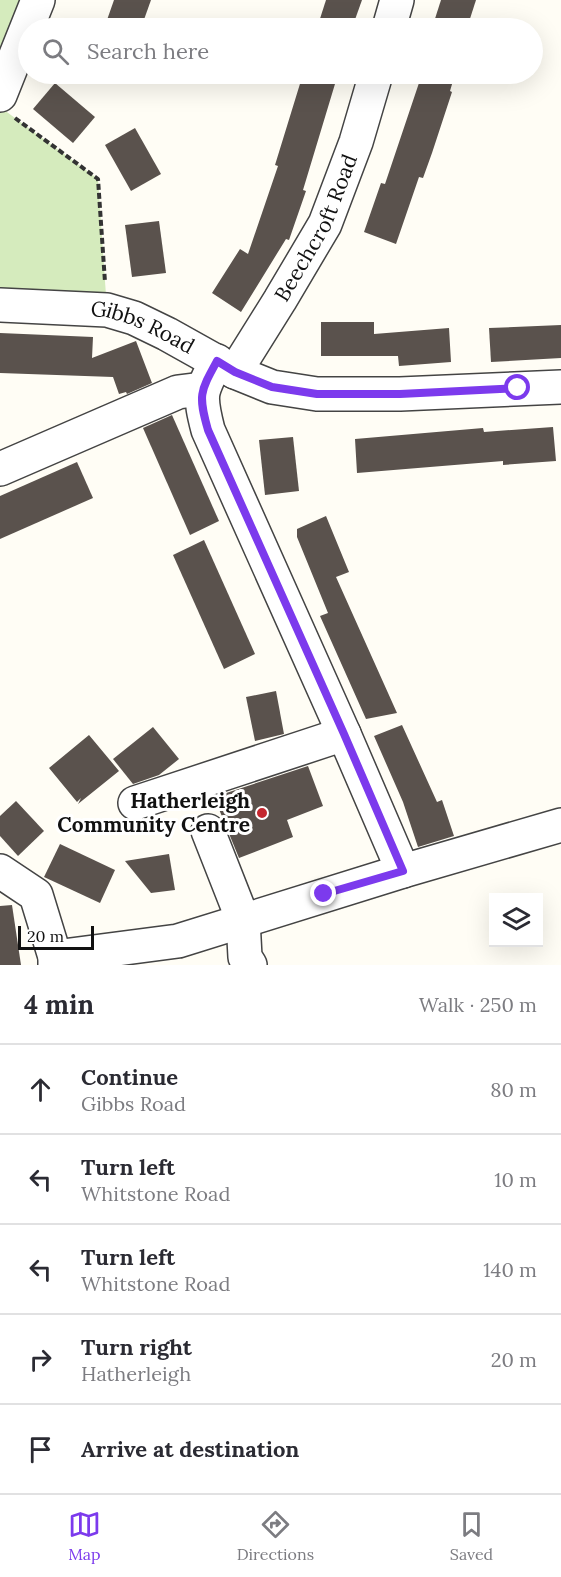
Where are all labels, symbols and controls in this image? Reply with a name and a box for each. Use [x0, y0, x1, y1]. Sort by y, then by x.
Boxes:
search box [18, 18, 543, 84]
icon: search [39, 35, 72, 68]
text: Search here [87, 37, 209, 65]
street label: Beechcroft Road [268, 150, 363, 306]
street label: Gibbs Road [90, 295, 199, 360]
route start [504, 374, 530, 400]
place label: Hatherleigh Community Centre [57, 787, 250, 838]
marker: Hatherleigh Community Centre [255, 806, 269, 820]
route end [310, 880, 336, 906]
map controls [489, 893, 543, 947]
button: layers [489, 893, 543, 947]
scale bar [18, 923, 94, 950]
text: 20 m [27, 926, 64, 946]
text: 4 min [24, 988, 94, 1021]
text: Walk · 250 m [419, 992, 537, 1017]
text: Continue [81, 1063, 178, 1091]
icon: ahead [24, 1073, 57, 1106]
text: 80 m [490, 1077, 537, 1102]
text: Gibbs Road [81, 1091, 186, 1116]
text: Turn left [81, 1153, 175, 1181]
icon: left [24, 1163, 57, 1196]
text: 10 m [494, 1167, 537, 1192]
text: Whitstone Road [81, 1181, 230, 1206]
text: Turn left [81, 1243, 175, 1271]
icon: left [24, 1253, 57, 1286]
text: 140 m [483, 1257, 537, 1282]
text: Whitstone Road [81, 1271, 230, 1296]
text: Turn right [81, 1333, 192, 1361]
icon: right [24, 1343, 57, 1376]
text: 20 m [491, 1347, 537, 1372]
text: Hatherleigh [81, 1361, 191, 1386]
icon: arrive [24, 1433, 57, 1466]
text: Arrive at destination [81, 1435, 299, 1463]
tab: Map [68, 1508, 101, 1564]
tab: Directions [237, 1508, 314, 1564]
tab: Saved [450, 1508, 493, 1564]

